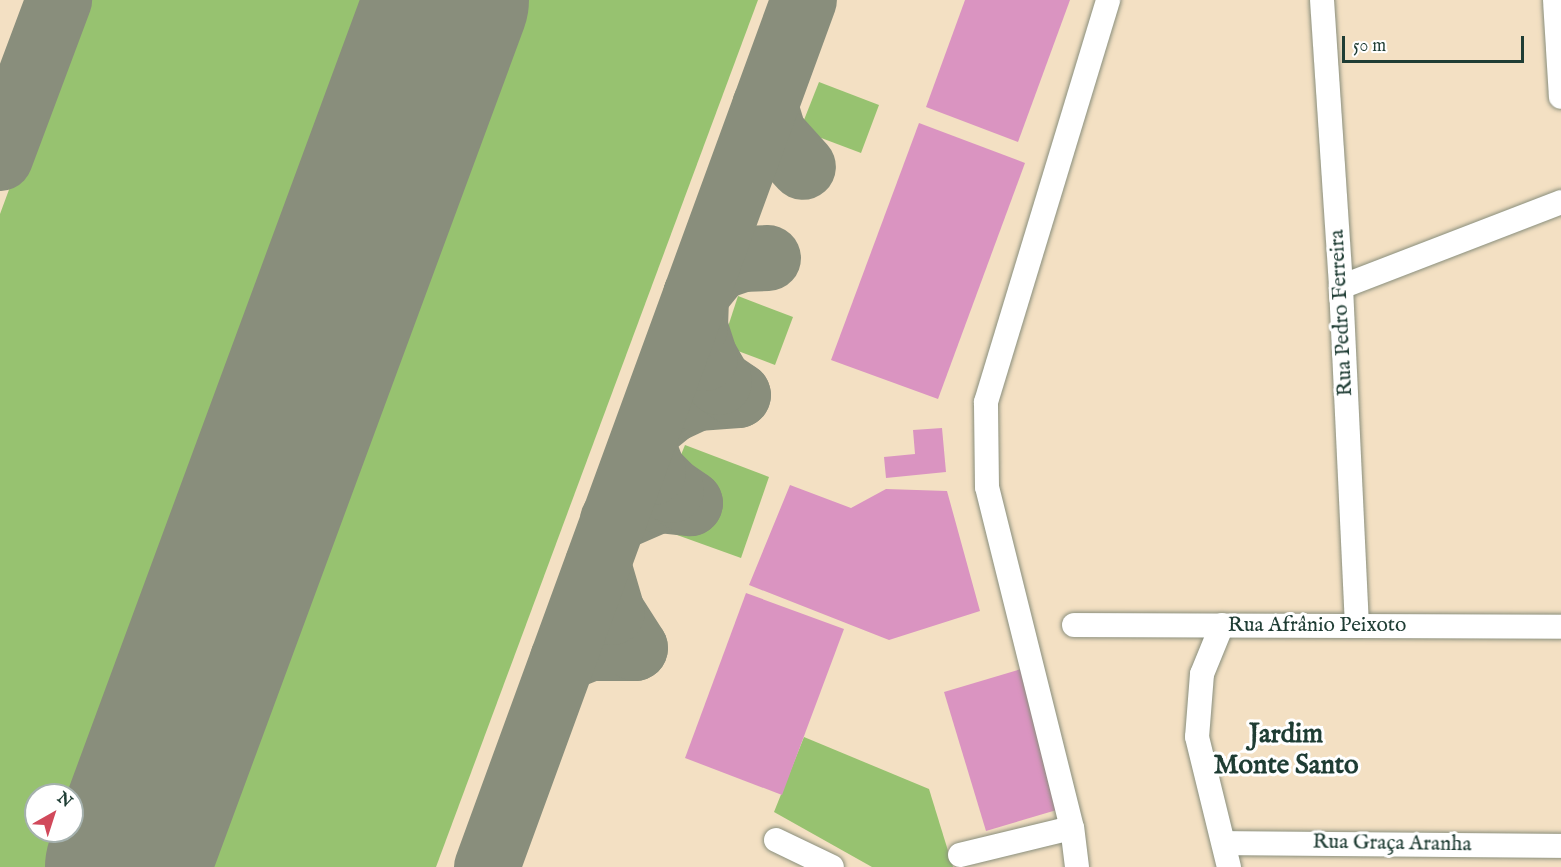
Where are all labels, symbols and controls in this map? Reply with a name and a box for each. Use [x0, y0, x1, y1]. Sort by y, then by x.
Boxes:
scale bar [1345, 24, 1526, 62]
text: 50 m [1353, 35, 1386, 58]
street label: Rua Pedro Ferreira [1325, 229, 1359, 397]
street label: Rua Afrânio Peixoto [1228, 613, 1406, 639]
district label: Jardim Monte Santo [1214, 719, 1358, 782]
north arrow [24, 783, 84, 843]
text: N [52, 788, 76, 813]
street label: Rua Graça Aranha [1312, 830, 1472, 858]

